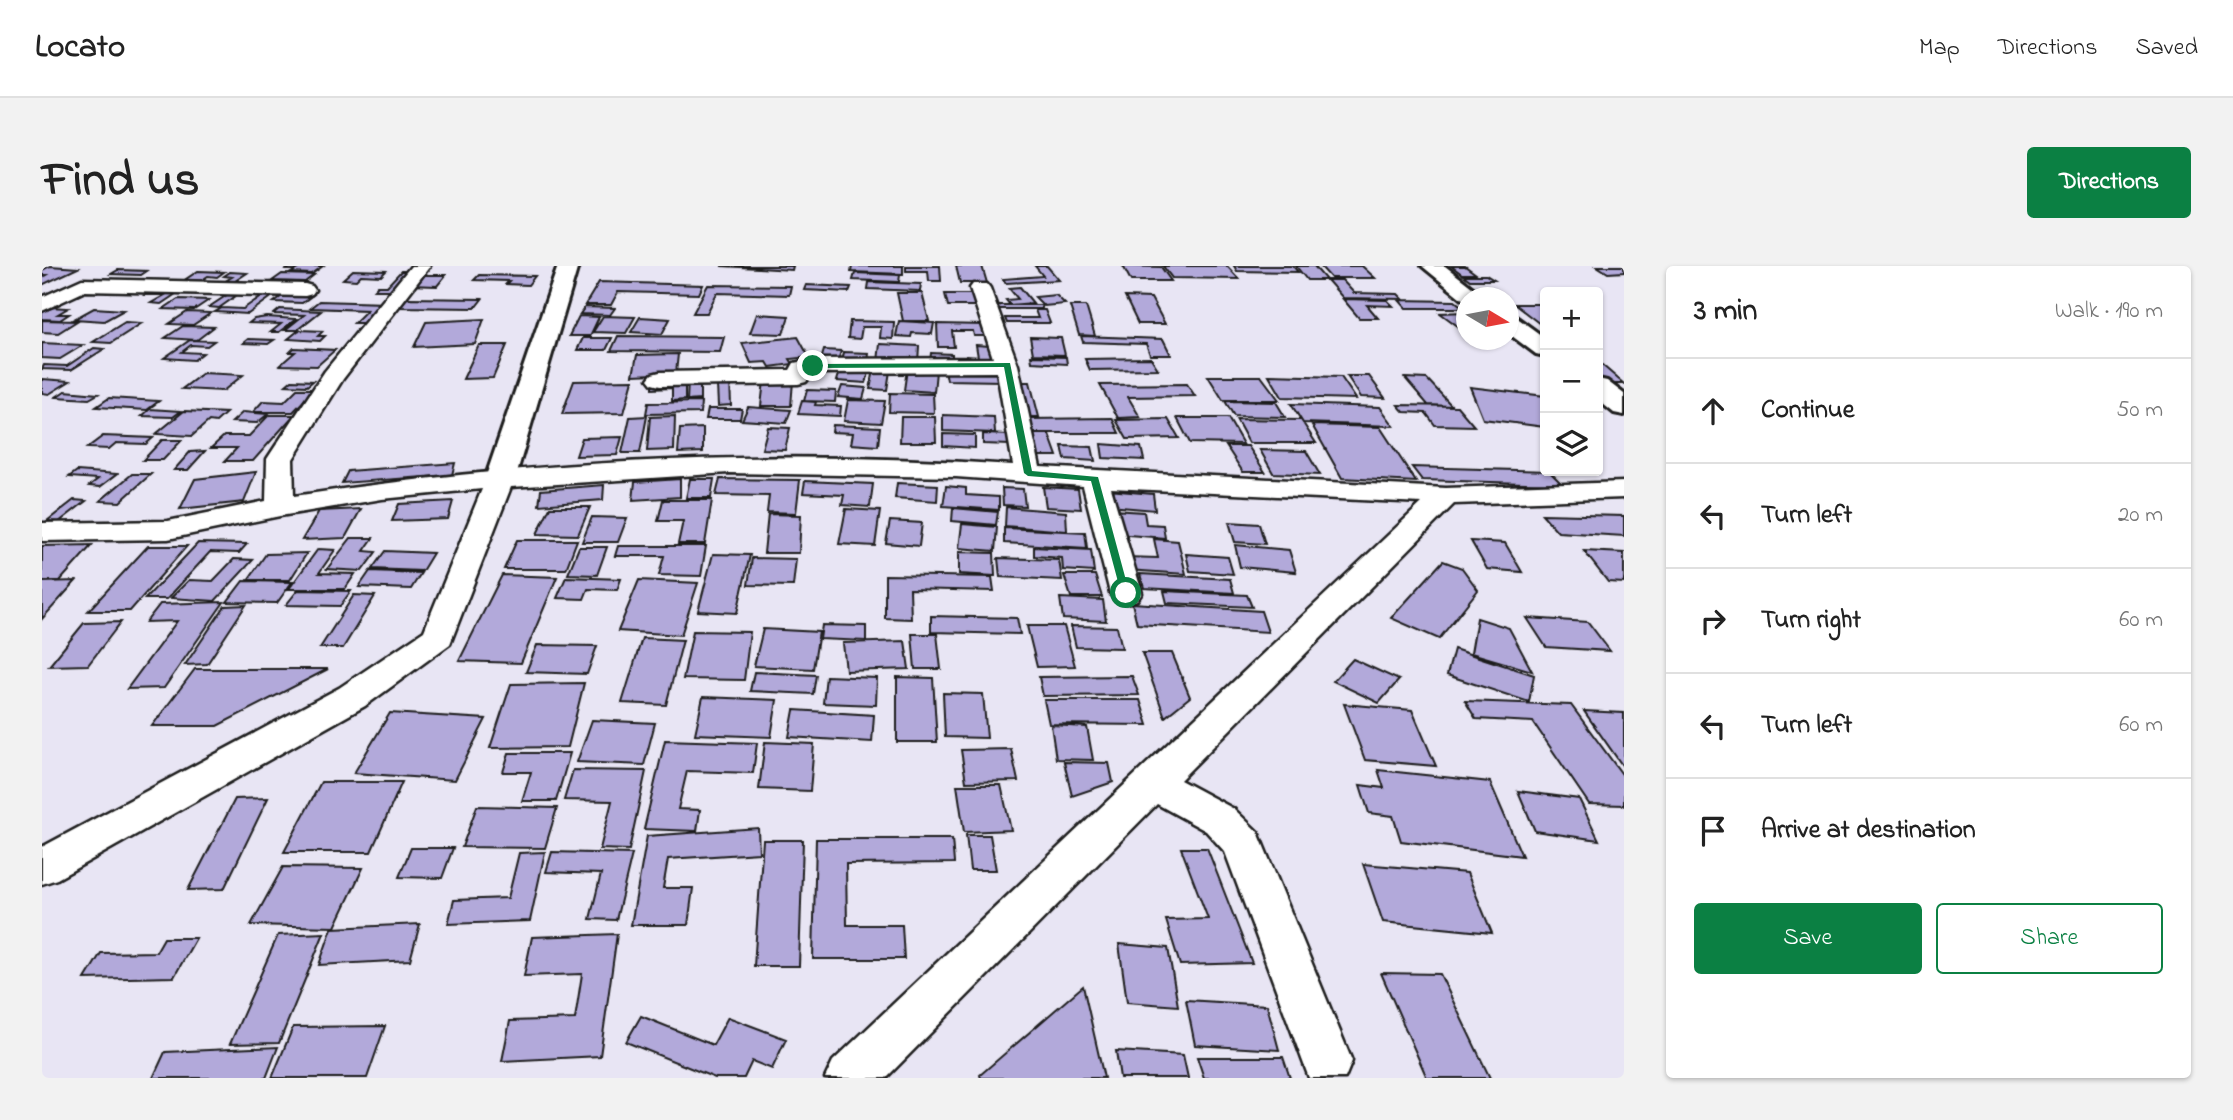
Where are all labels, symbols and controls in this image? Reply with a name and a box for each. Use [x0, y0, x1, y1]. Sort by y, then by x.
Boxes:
text: Locato [35, 24, 125, 72]
text: Map [1919, 31, 1960, 66]
text: Directions [1998, 31, 2097, 66]
text: Saved [2135, 31, 2198, 66]
text: Find us [42, 146, 199, 218]
button: Directions [2027, 147, 2191, 218]
north arrow [1456, 287, 1519, 350]
map controls [1540, 287, 1603, 476]
button: + [1540, 287, 1603, 350]
text: 3 min [1694, 290, 1757, 334]
text: Walk · 190 m [2055, 295, 2163, 328]
route end [797, 350, 828, 381]
button: − [1540, 350, 1603, 413]
icon: ahead [1694, 392, 1732, 430]
text: Continue [1761, 392, 1854, 430]
text: 50 m [2116, 394, 2163, 427]
button: layers [1540, 413, 1603, 476]
icon: left [1694, 497, 1732, 535]
text: Turn left [1761, 497, 1852, 535]
text: 20 m [2118, 499, 2163, 532]
route start [1110, 577, 1141, 608]
icon: right [1694, 602, 1732, 640]
text: Turn right [1761, 602, 1861, 640]
text: 60 m [2119, 604, 2163, 637]
icon: left [1694, 707, 1732, 745]
text: Turn left [1761, 707, 1852, 745]
text: 60 m [2119, 709, 2163, 742]
icon: arrive [1694, 812, 1732, 850]
text: Arrive at destination [1761, 812, 1976, 850]
button: Save [1694, 903, 1922, 974]
button: Share [1936, 903, 2163, 974]

